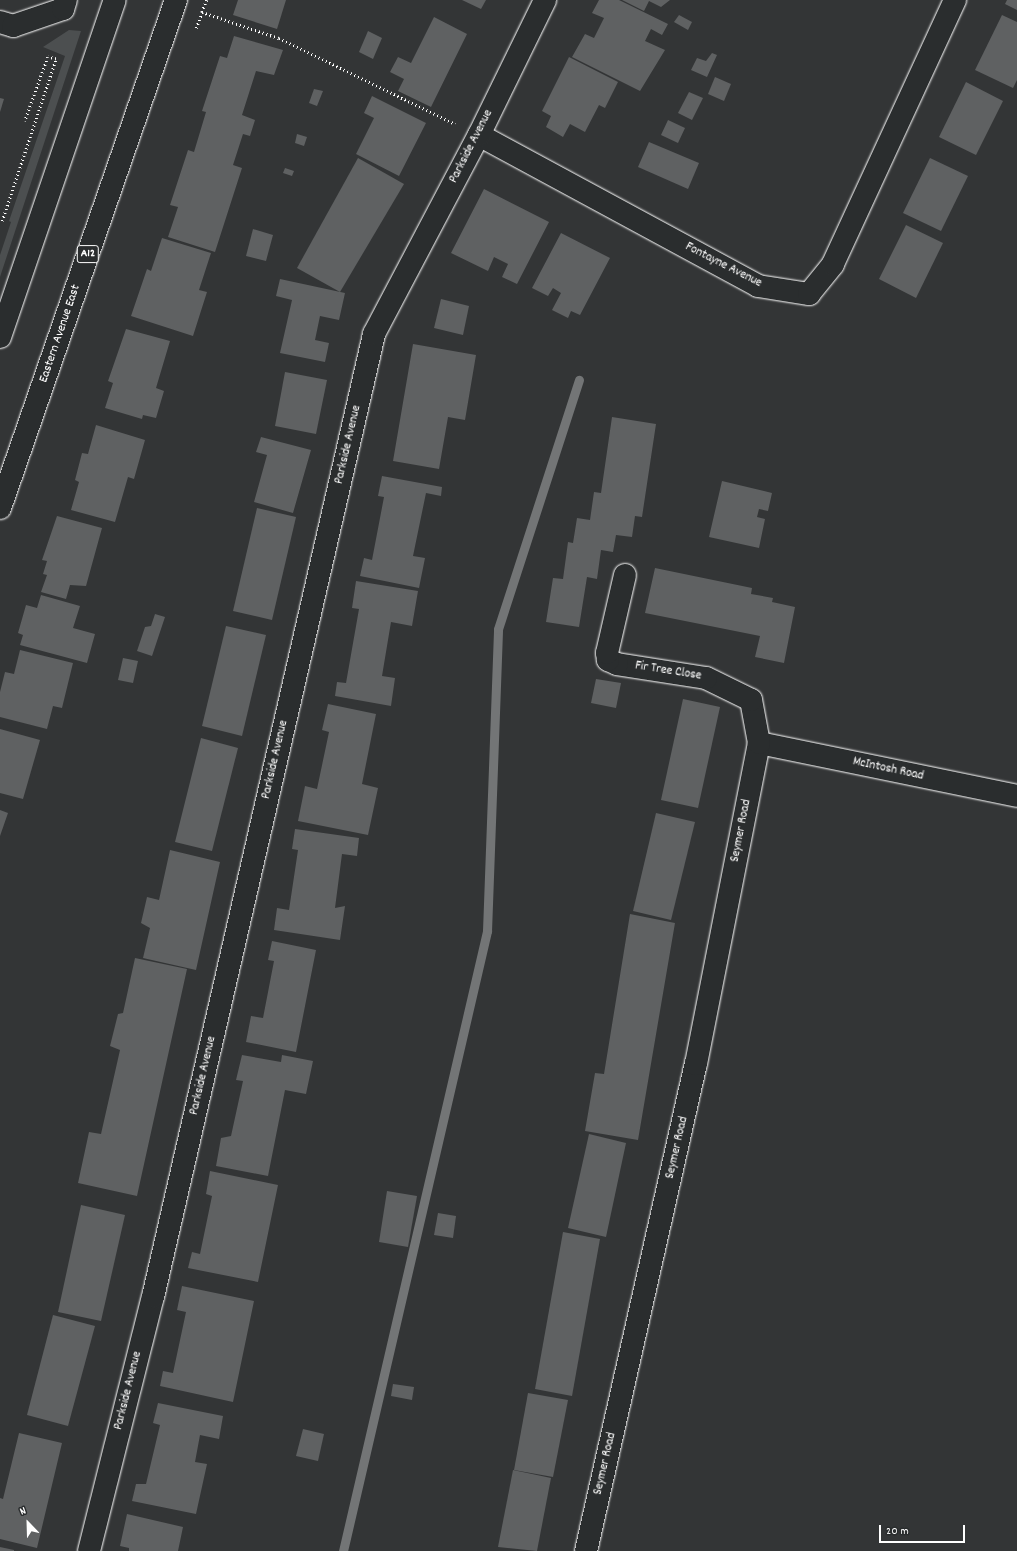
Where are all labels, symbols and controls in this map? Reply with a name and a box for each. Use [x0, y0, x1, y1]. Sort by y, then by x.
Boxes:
street label: Parkside Avenue [447, 108, 497, 186]
street label: Fontayne Avenue [682, 240, 764, 292]
road number: A12 [76, 244, 100, 264]
street label: Eastern Avenue East [37, 283, 85, 385]
street label: Parkside Avenue [332, 404, 366, 486]
street label: Fir Tree Close [634, 659, 702, 685]
street label: Parkside Avenue [259, 719, 293, 801]
street label: McIntosh Road [851, 755, 925, 785]
street label: Seymer Road [728, 798, 756, 864]
street label: Parkside Avenue [187, 1035, 221, 1117]
street label: Seymer Road [663, 1115, 693, 1181]
street label: Parkside Avenue [112, 1350, 146, 1432]
street label: Seymer Road [591, 1431, 621, 1497]
north arrow [8, 1503, 48, 1543]
text: N [18, 1504, 29, 1520]
scale bar [881, 1517, 967, 1543]
text: 20 m [886, 1523, 909, 1540]

